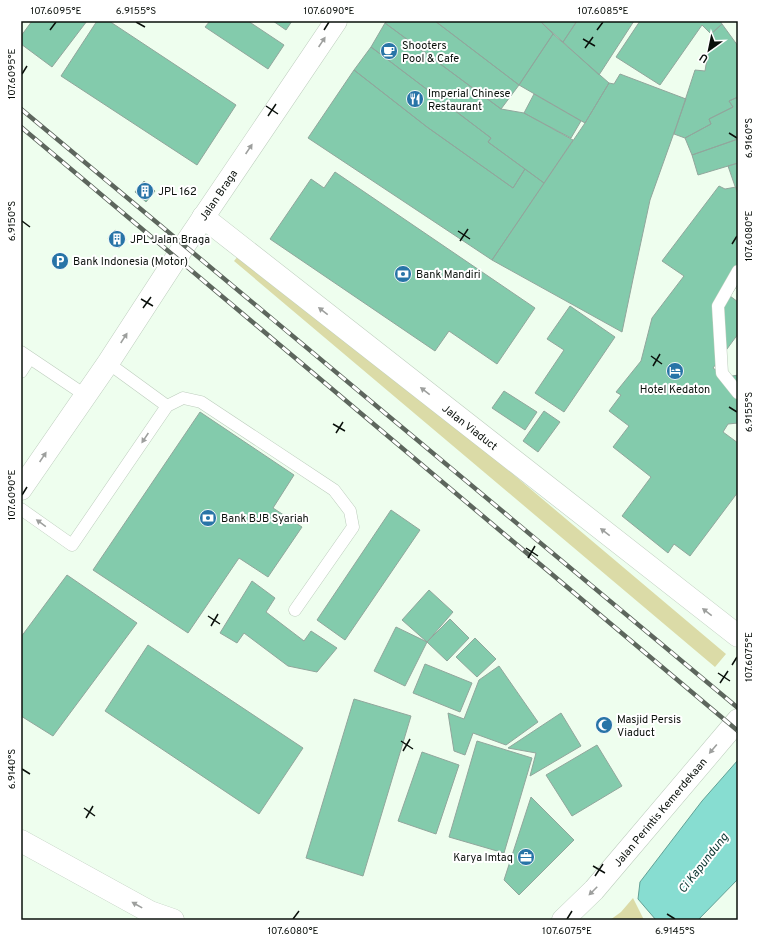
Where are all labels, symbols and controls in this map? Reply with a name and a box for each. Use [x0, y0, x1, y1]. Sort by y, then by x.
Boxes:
text: 107.6095°E [31, 5, 81, 18]
text: 6.9155°S [116, 5, 156, 18]
text: 107.6090°E [303, 5, 355, 18]
text: 107.6085°E [577, 5, 629, 18]
north arrow [689, 30, 729, 70]
one-way arrow [318, 36, 325, 48]
place label: Shooters Pool & Cafe [402, 39, 459, 66]
cafe icon: Shooters Pool & Cafe [379, 41, 399, 61]
text: 107.6095°E [6, 49, 19, 99]
text: U [697, 50, 711, 66]
place label: Imperial Chinese Restaurant [428, 87, 511, 114]
restaurant icon: Imperial Chinese Restaurant [405, 89, 425, 109]
text: 6.9160°S [743, 118, 756, 158]
one-way arrow [245, 144, 253, 155]
street label: Jalan Braga [197, 167, 241, 224]
building icon: JPL 162 [135, 181, 155, 201]
place label: JPL 162 [158, 185, 197, 199]
text: 6.9150°S [6, 201, 19, 241]
text: 107.6080°E [743, 210, 756, 262]
building icon: JPL Jalan Braga [107, 229, 127, 249]
place label: JPL Jalan Braga [130, 233, 210, 247]
parking icon: Bank Indonesia (Motor) [50, 251, 70, 271]
place label: Bank Indonesia (Motor) [73, 255, 188, 269]
bank icon: Bank Mandiri [393, 264, 413, 284]
place label: Bank Mandiri [416, 268, 481, 282]
one-way arrow [317, 307, 328, 315]
one-way arrow [120, 333, 128, 343]
hotel icon: Hotel Kedaton [665, 361, 685, 381]
place label: Hotel Kedaton [640, 383, 710, 397]
one-way arrow [420, 387, 431, 396]
text: 6.9155°S [743, 392, 756, 432]
street label: Jalan Viaduct [439, 402, 500, 454]
one-way arrow [141, 433, 149, 444]
one-way arrow [39, 452, 47, 462]
text: 107.6090°E [6, 469, 19, 521]
bank icon: Bank BJB Syariah [198, 508, 218, 528]
place label: Bank BJB Syariah [221, 512, 309, 526]
one-way arrow [35, 519, 46, 527]
one-way arrow [599, 527, 610, 536]
one-way arrow [702, 607, 713, 616]
text: 107.6075°E [743, 632, 756, 682]
place label: Masjid Persis Viaduct [617, 713, 681, 740]
mosque icon: Masjid Persis Viaduct [594, 715, 614, 735]
one-way arrow [708, 744, 717, 755]
text: 6.9140°S [6, 749, 19, 789]
street label: Jalan Perintis Kemerdekaan [611, 755, 711, 870]
water label: Ci Kapundung [675, 830, 733, 897]
office icon: Karya Imtaq [516, 847, 536, 867]
place label: Karya Imtaq [453, 851, 513, 865]
one-way arrow [588, 886, 598, 896]
one-way arrow [131, 902, 143, 908]
text: 107.6080°E [267, 925, 319, 938]
text: 107.6075°E [542, 925, 592, 938]
text: 6.9145°S [655, 925, 695, 938]

